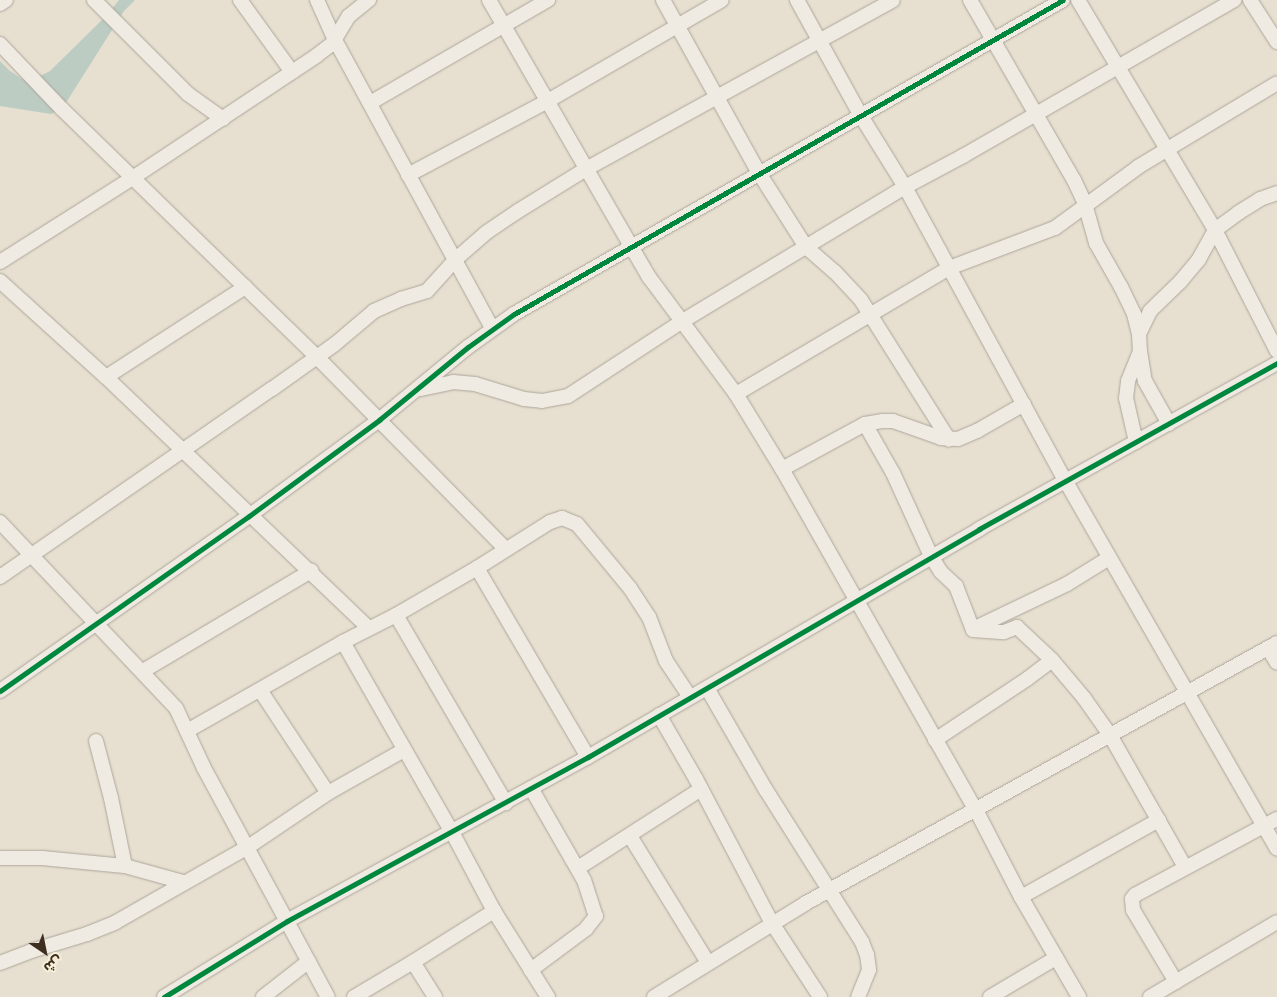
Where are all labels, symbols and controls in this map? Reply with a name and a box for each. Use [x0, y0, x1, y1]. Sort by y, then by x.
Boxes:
north arrow [20, 927, 70, 977]
text: ش [40, 952, 67, 978]

